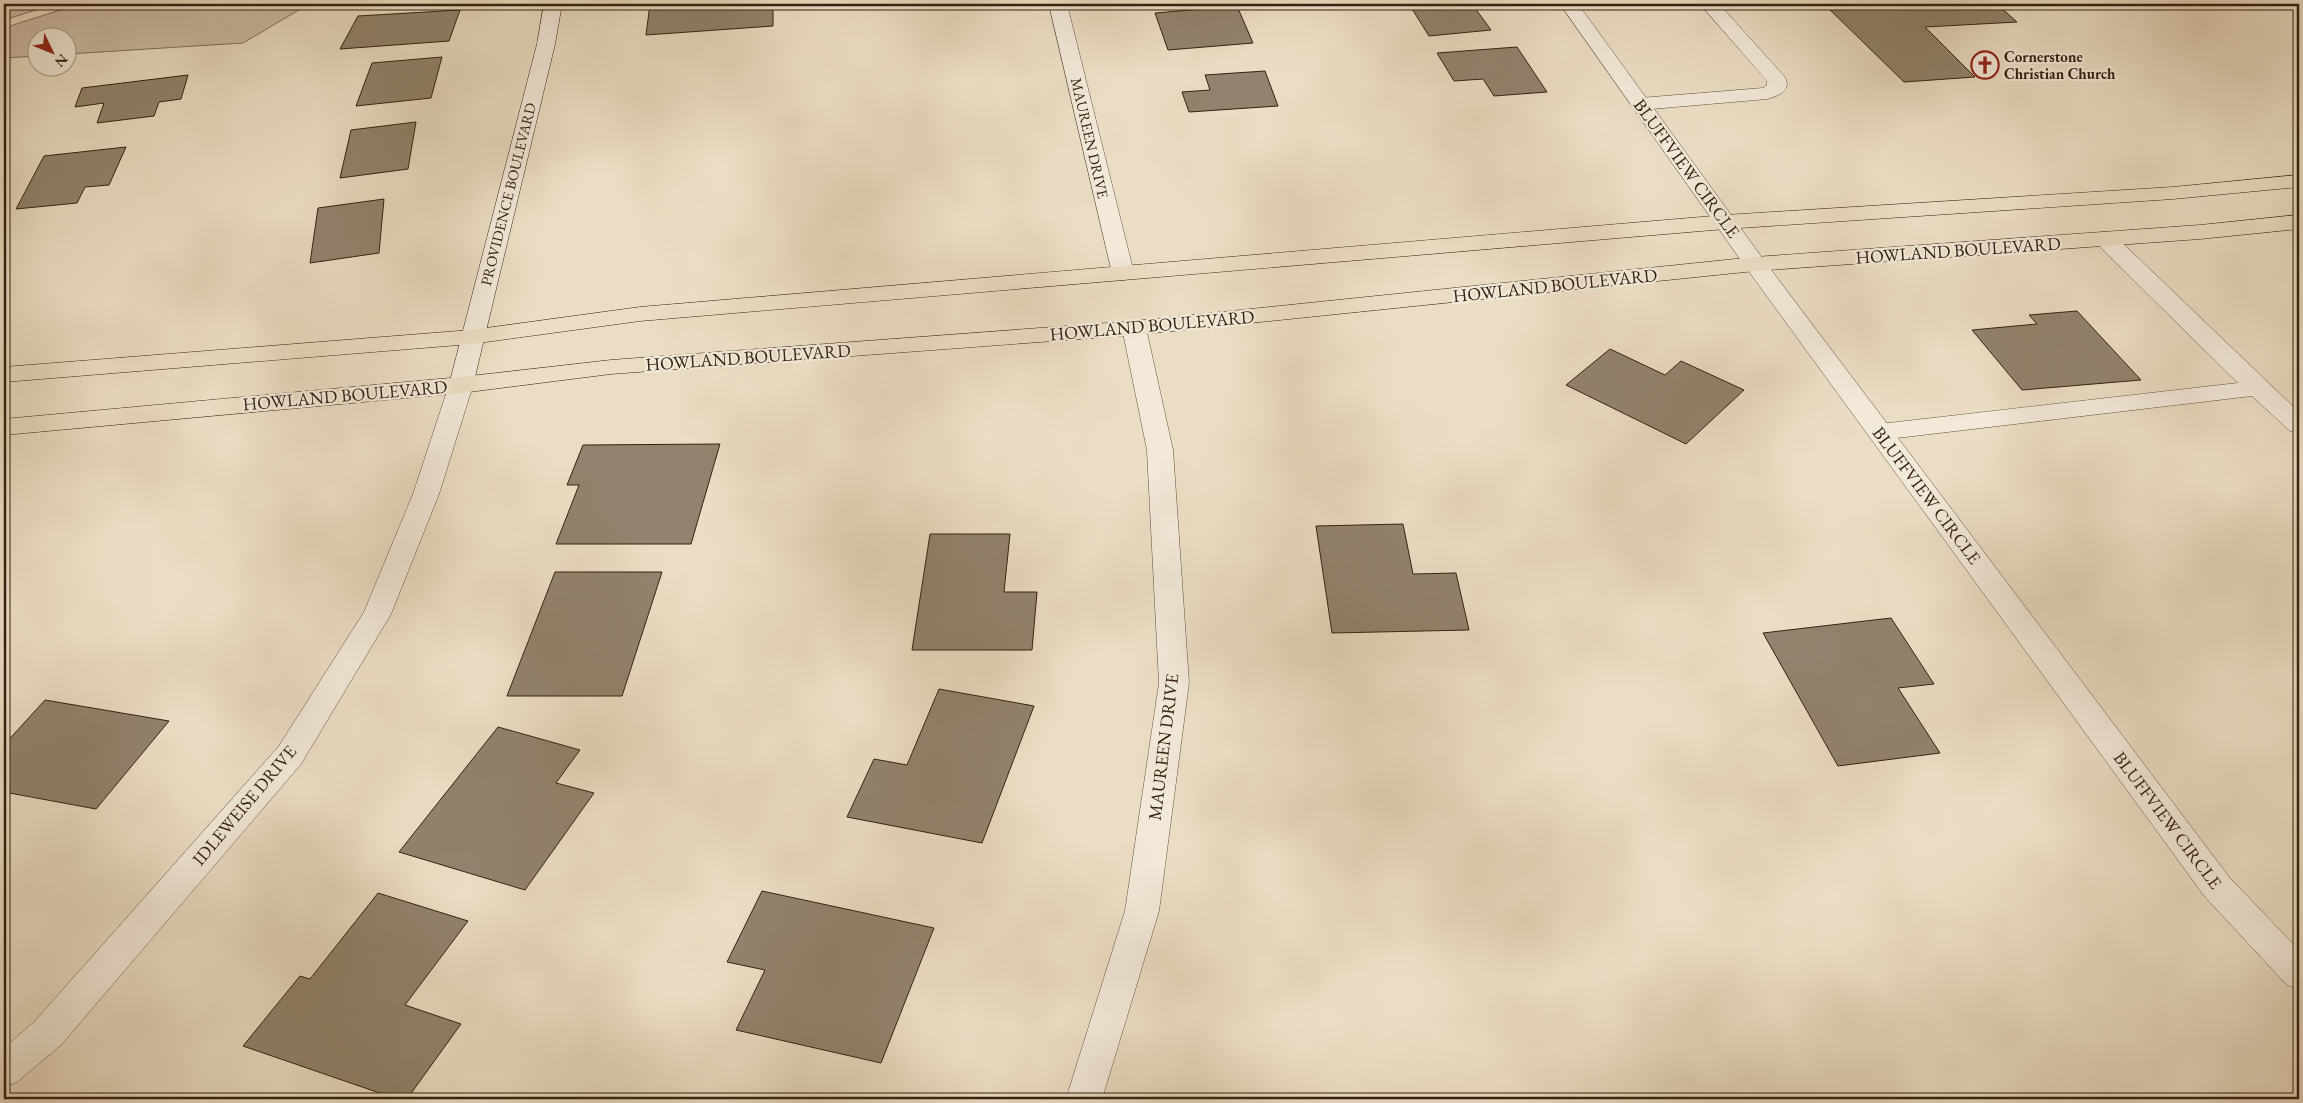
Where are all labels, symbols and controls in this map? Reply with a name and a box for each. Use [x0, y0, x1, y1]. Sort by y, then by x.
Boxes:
north arrow [28, 28, 78, 78]
place label: Cornerstone Christian Church [2004, 47, 2116, 83]
church icon: Cornerstone Christian Church [1970, 50, 2000, 80]
text: N [51, 51, 72, 72]
street label: MAUREEN DRIVE [1067, 76, 1113, 201]
street label: BLUFFVIEW CIRCLE [1629, 94, 1745, 242]
street label: PROVIDENCE BOULEVARD [476, 101, 540, 287]
street label: HOWLAND BOULEVARD [1855, 231, 2061, 269]
street label: HOWLAND BOULEVARD [1452, 263, 1658, 307]
street label: HOWLAND BOULEVARD [1049, 305, 1255, 345]
street label: HOWLAND BOULEVARD [645, 338, 851, 376]
street label: HOWLAND BOULEVARD [242, 375, 448, 415]
street label: BLUFFVIEW CIRCLE [1868, 422, 1986, 568]
street label: MAUREEN DRIVE [1143, 672, 1183, 822]
street label: IDLEWEISE DRIVE [187, 740, 301, 870]
street label: BLUFFVIEW CIRCLE [2109, 747, 2227, 893]

